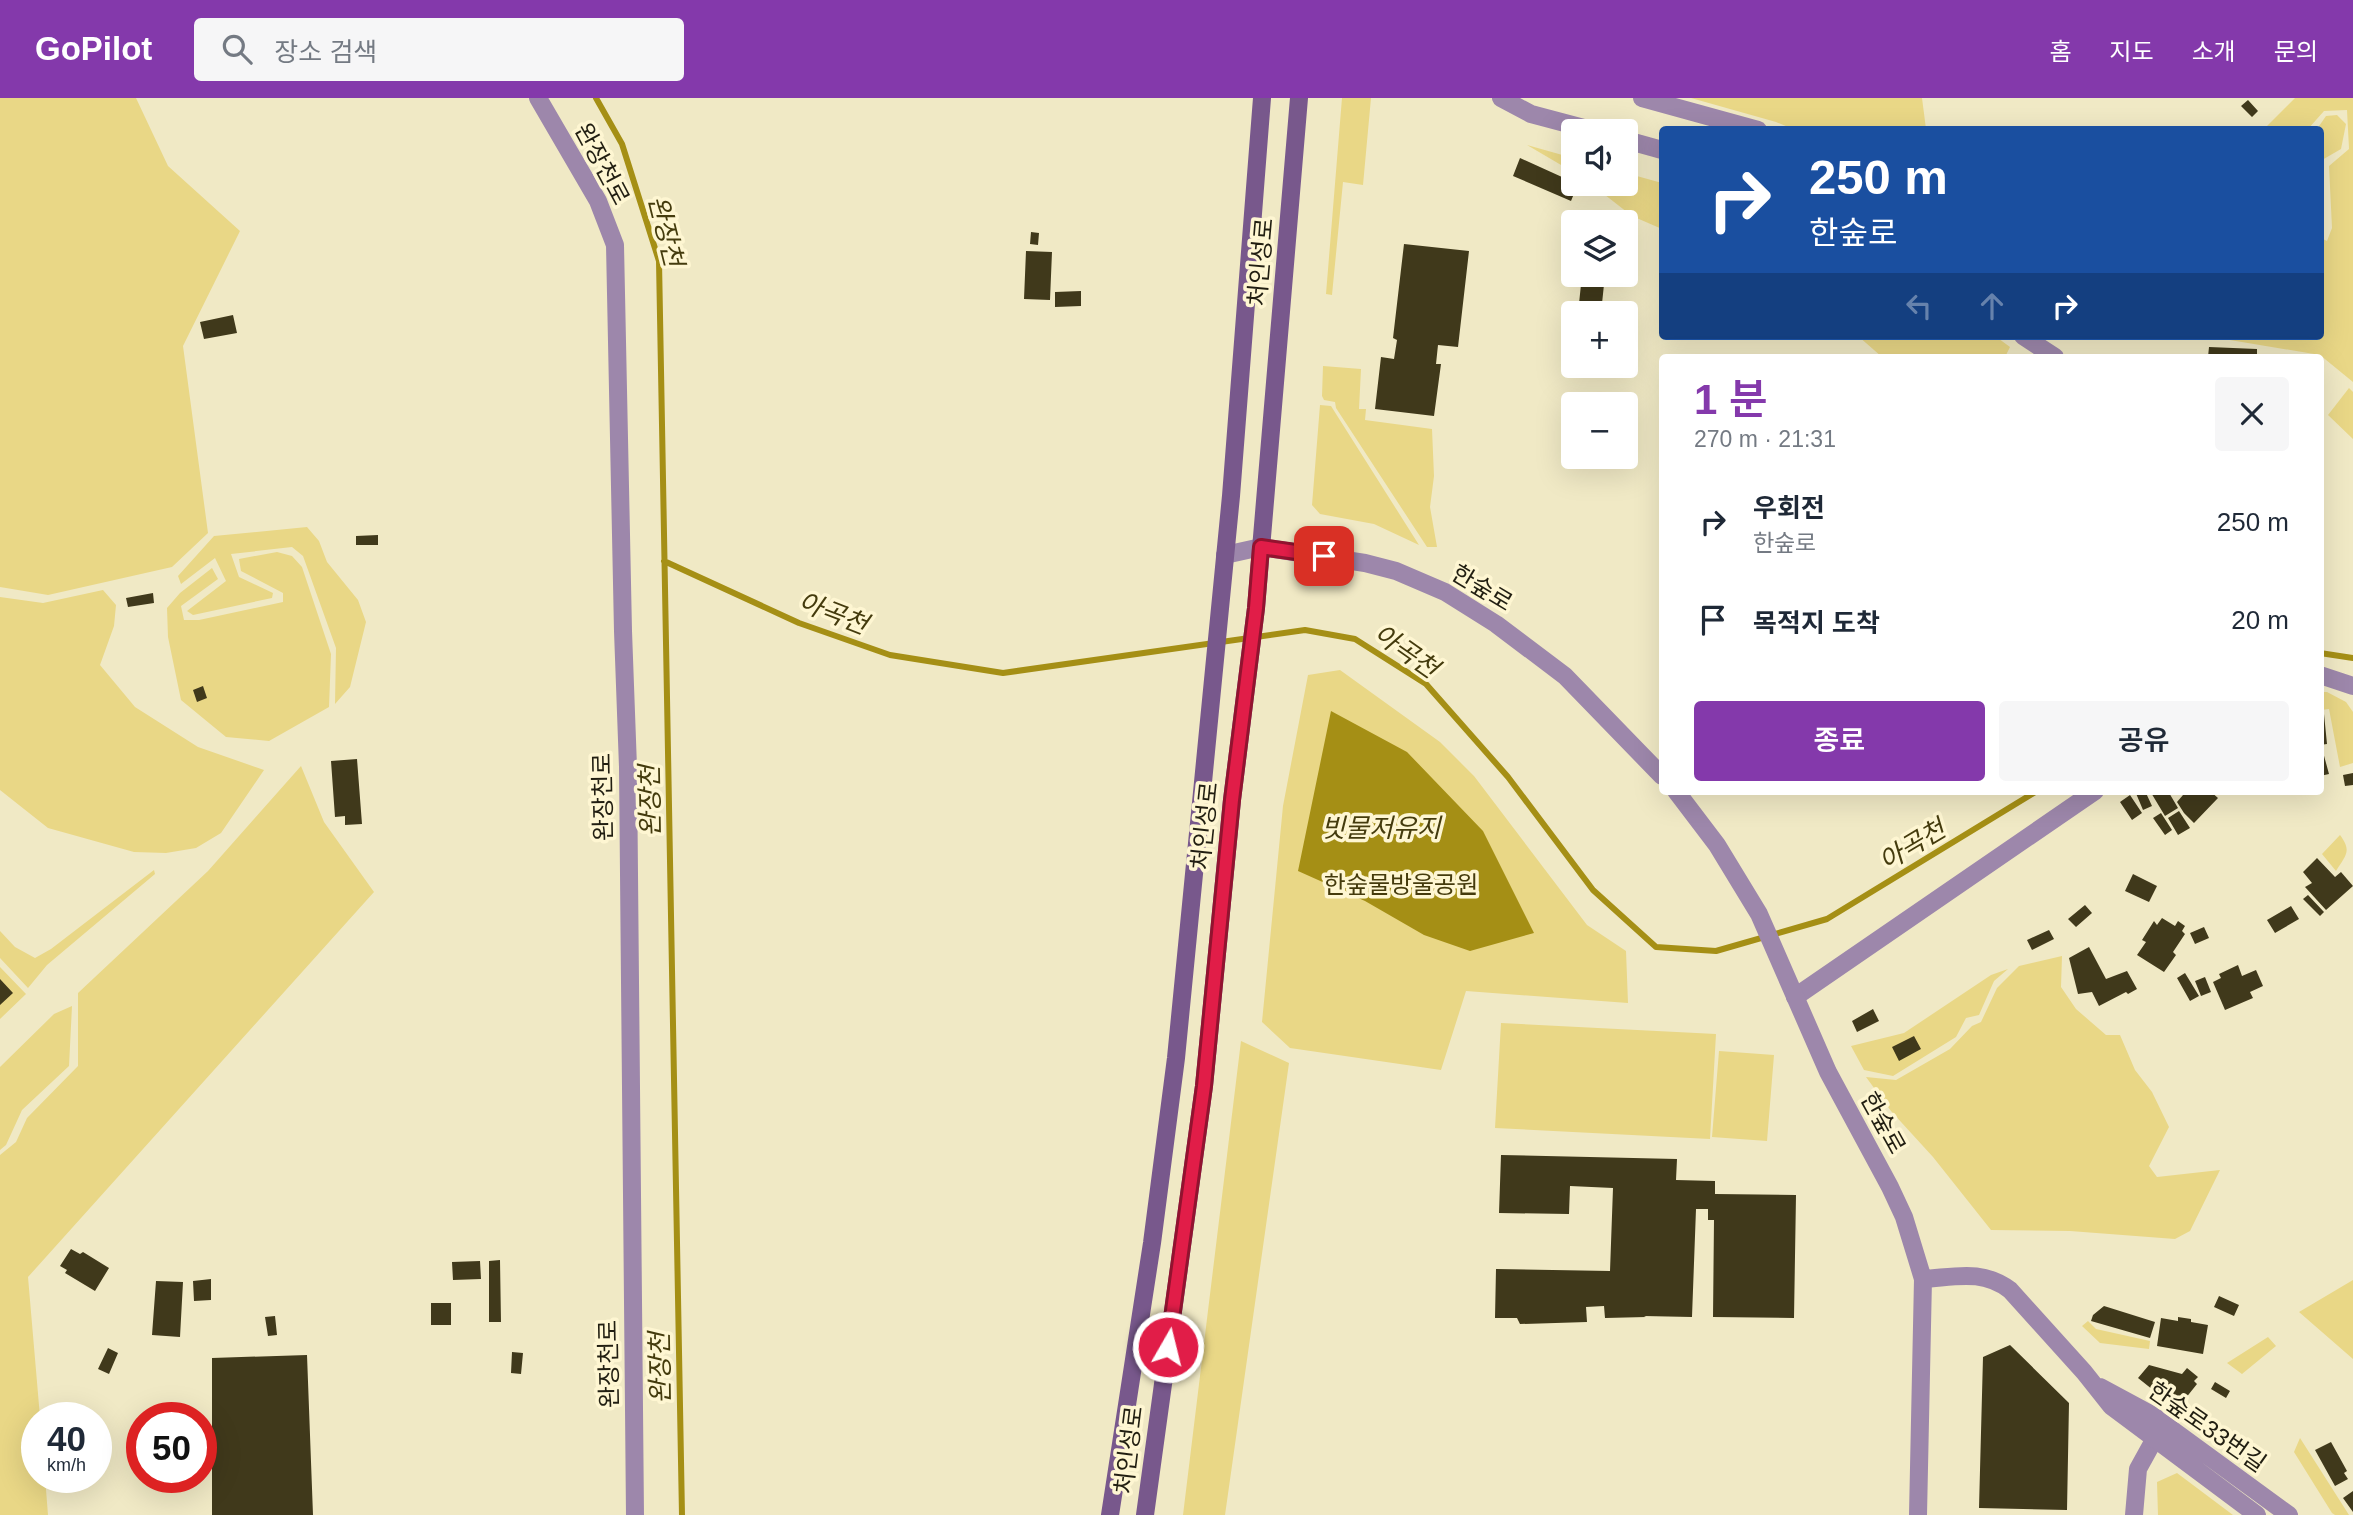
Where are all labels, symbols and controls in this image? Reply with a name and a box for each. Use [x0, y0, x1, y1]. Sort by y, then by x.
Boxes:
search box [194, 18, 684, 81]
text: GoPilot [35, 30, 152, 67]
icon: search [218, 30, 256, 68]
text: 장소 검색 [274, 37, 377, 67]
text: 홈 [2049, 38, 2071, 65]
text: 지도 [2109, 38, 2154, 65]
text: 소개 [2192, 38, 2236, 65]
text: 문의 [2274, 38, 2318, 65]
street label: 완장천로 [570, 118, 635, 209]
map controls [1561, 119, 1638, 469]
button: sound [1561, 119, 1638, 196]
text: 250 m [1809, 150, 1948, 204]
icon: right [1694, 154, 1785, 245]
water label: 완장천 [643, 193, 690, 272]
button: layers [1561, 210, 1638, 287]
text: 한숲로 [1809, 215, 1897, 251]
street label: 처인성로 [1243, 217, 1278, 307]
icon: left [1900, 287, 1938, 325]
icon: ahead [1973, 287, 2011, 325]
icon: right [2046, 287, 2084, 325]
button: + [1561, 301, 1638, 378]
text: 1 분 [1694, 376, 1768, 423]
button: close [2215, 377, 2289, 451]
button: − [1561, 392, 1638, 469]
text: 270 m · 21:31 [1694, 426, 1836, 452]
text: 우회전 [1753, 493, 1825, 523]
icon: right [1694, 503, 1732, 541]
text: 250 m [2217, 507, 2289, 537]
pin [1294, 526, 1354, 586]
text: 한숲로 [1753, 530, 1816, 556]
icon: arrive [1305, 537, 1343, 575]
street label: 한숲로 [1447, 559, 1518, 616]
water label: 아곡천 [794, 586, 875, 641]
icon: arrive [1694, 601, 1732, 639]
text: 20 m [2231, 605, 2289, 635]
text: 목적지 도착 [1753, 608, 1880, 638]
water label: 아곡천 [1368, 618, 1447, 686]
button: 종료 [1694, 701, 1985, 781]
button: 공유 [1999, 701, 2289, 781]
street label: 완장천로 [588, 753, 617, 841]
water label: 완장천 [634, 762, 666, 837]
street label: 처인성로 [1186, 781, 1223, 871]
water label: 아곡천 [1874, 812, 1953, 876]
water label: 빗물저유지 [1321, 813, 1443, 843]
park label: 한숲물방울공원 [1324, 871, 1478, 898]
street label: 한숲로 [1856, 1087, 1911, 1158]
position arrow [1131, 1310, 1205, 1384]
street label: 완장천로 [594, 1320, 623, 1408]
water label: 완장천 [644, 1329, 676, 1404]
street label: 한숲로33번길 [2143, 1376, 2271, 1477]
speed limit sign: 50 [126, 1402, 217, 1493]
street label: 처인성로 [1110, 1404, 1147, 1495]
text: 40 [47, 1419, 86, 1458]
text: km/h [47, 1455, 86, 1475]

